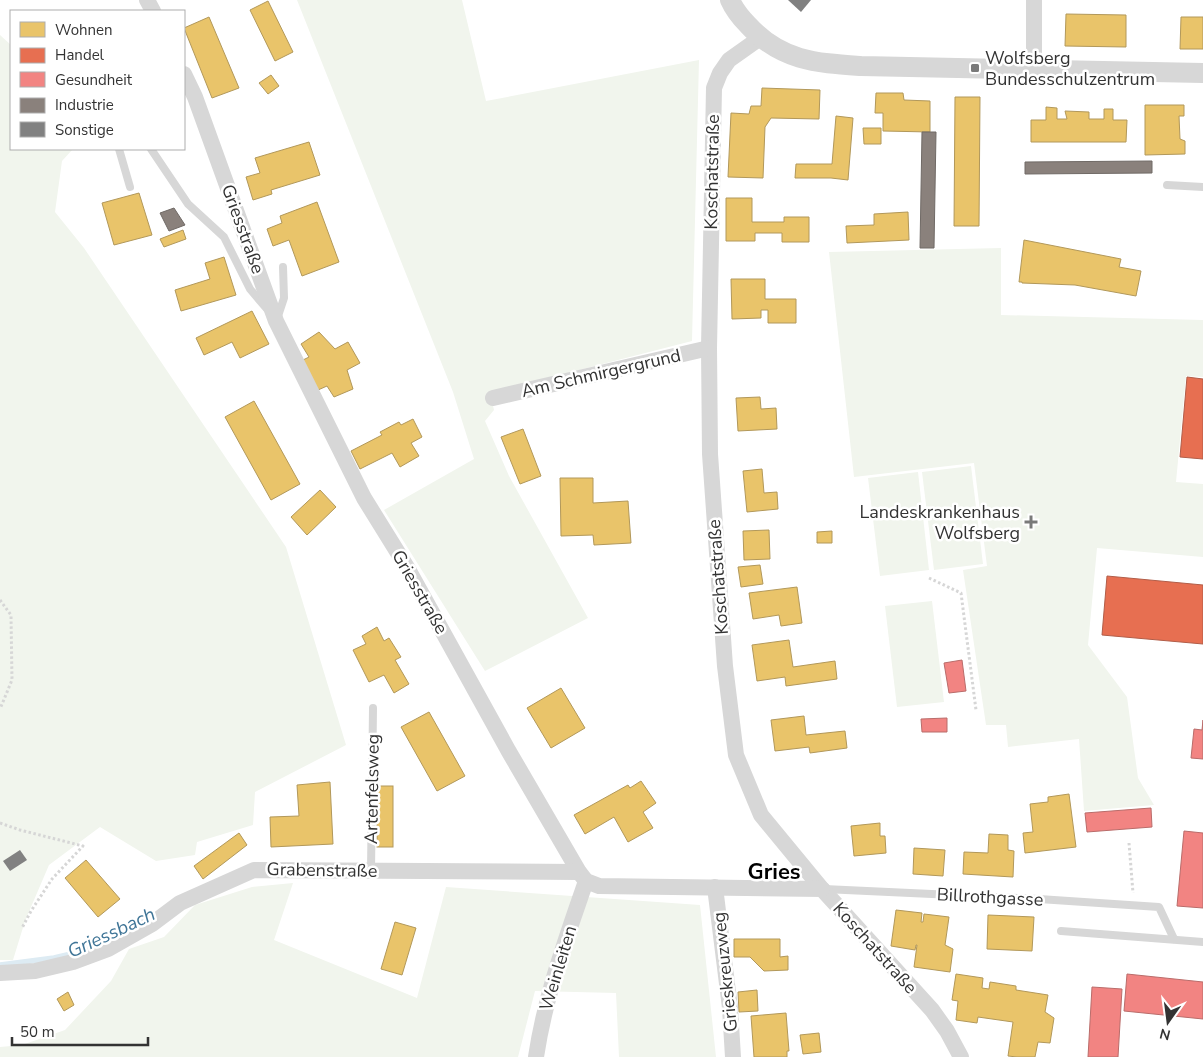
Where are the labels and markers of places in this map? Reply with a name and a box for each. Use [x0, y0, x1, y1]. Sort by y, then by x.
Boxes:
place label: Wolfsberg Bundesschulzentrum [985, 46, 1155, 91]
marker: Wolfsberg Bundesschulzentrum [969, 62, 981, 74]
place label: Landeskrankenhaus Wolfsberg [860, 500, 1020, 545]
marker: Landeskrankenhaus Wolfsberg [1024, 515, 1038, 529]

